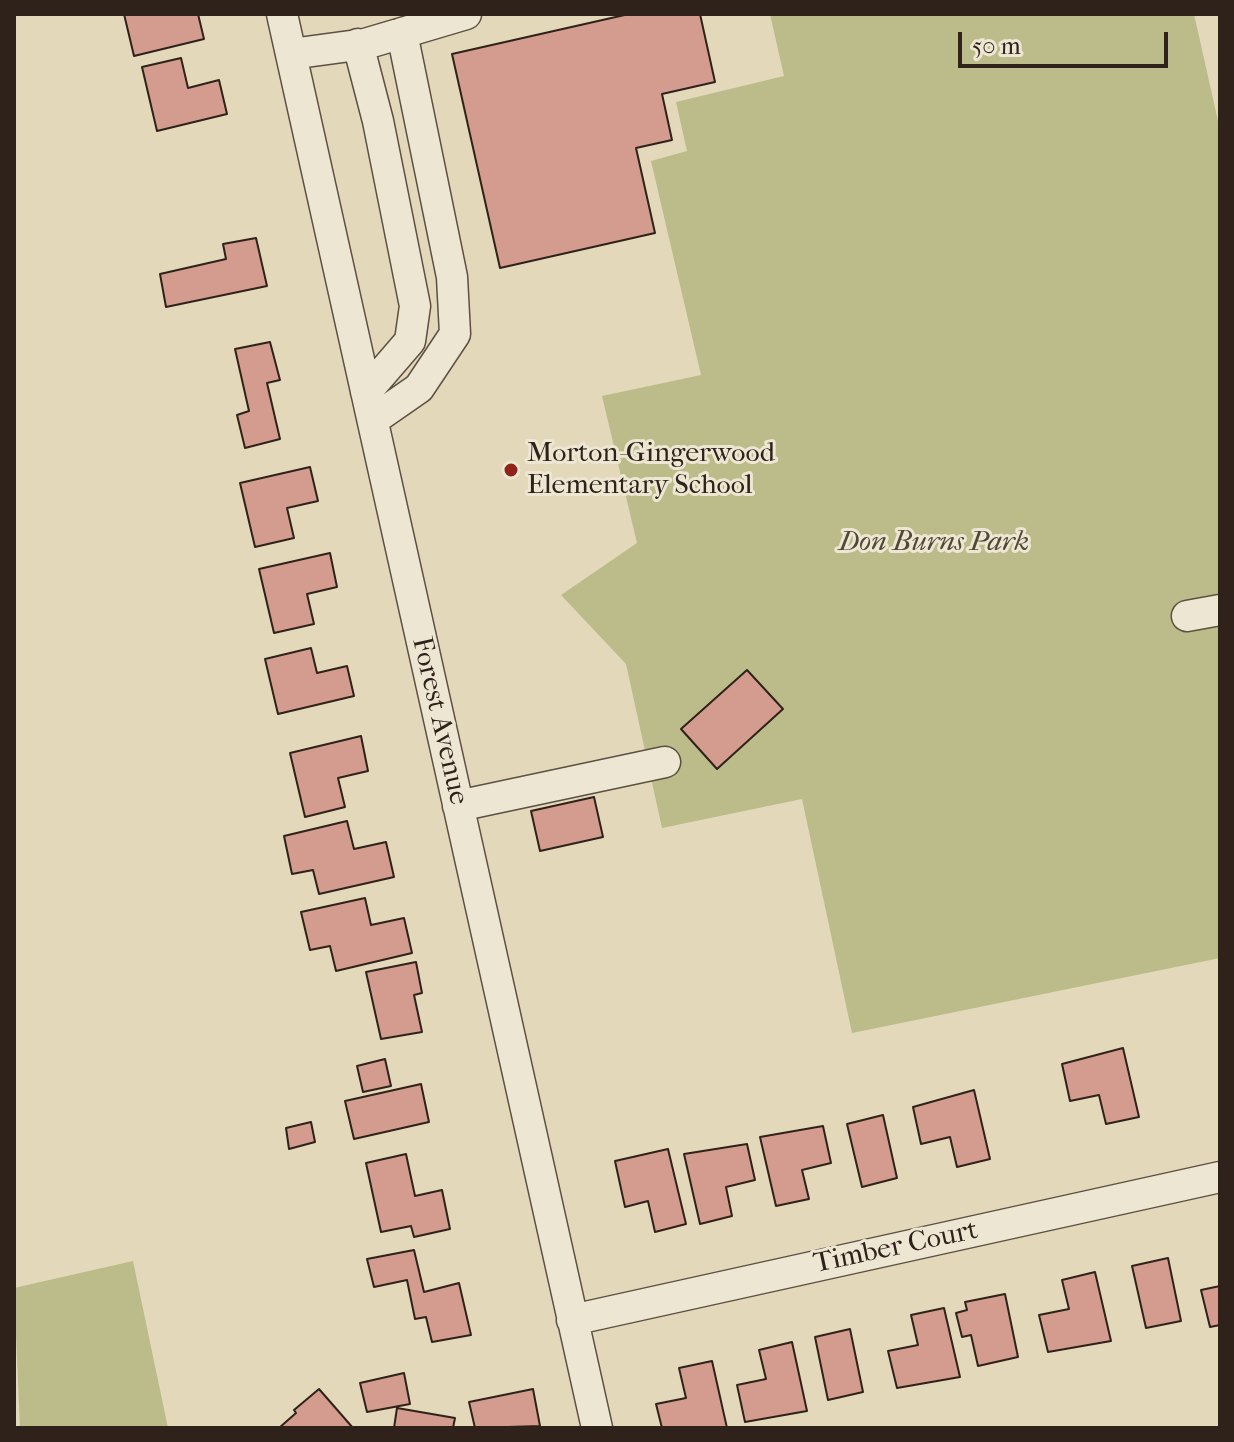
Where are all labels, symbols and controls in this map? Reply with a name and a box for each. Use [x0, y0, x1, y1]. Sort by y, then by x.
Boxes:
scale bar [962, 16, 1172, 66]
text: 50 m [972, 32, 1021, 60]
place label: Morton-Gingerwood Elementary School [527, 437, 775, 503]
marker: Morton-Gingerwood Elementary School [502, 461, 520, 479]
park label: Don Burns Park [839, 526, 1029, 560]
street label: Forest Avenue [403, 634, 475, 808]
street label: Timber Court [811, 1214, 981, 1282]

